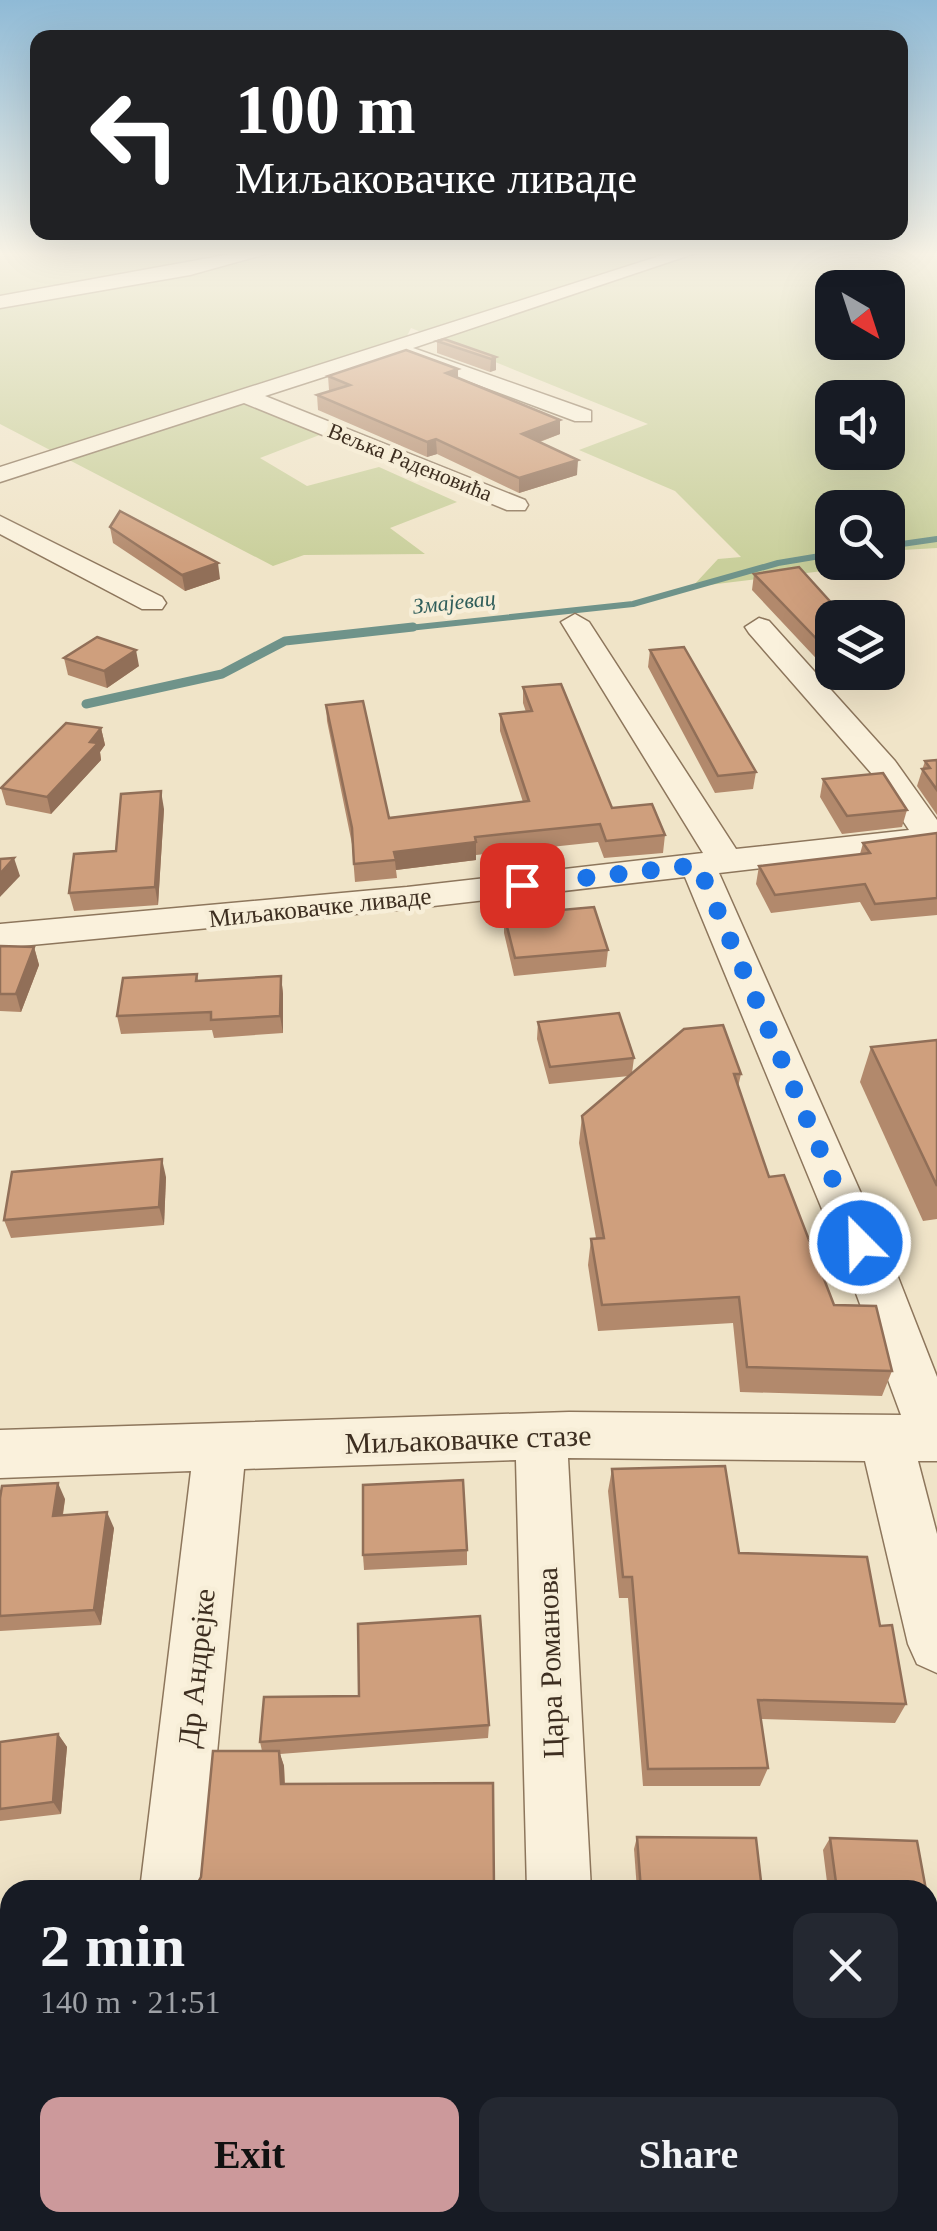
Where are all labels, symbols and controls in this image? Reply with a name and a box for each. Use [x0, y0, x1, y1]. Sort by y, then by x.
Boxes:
icon: left [70, 70, 200, 200]
text: 100 m [235, 71, 416, 148]
text: Миљаковачке ливаде [235, 153, 637, 203]
north arrow [815, 270, 905, 360]
map controls [815, 270, 905, 690]
button: sound [815, 380, 905, 470]
street label: Вељка Раденовића [324, 418, 496, 506]
button: search [815, 490, 905, 580]
water label: Змајевац [411, 585, 497, 619]
button: layers [815, 600, 905, 690]
pin [480, 843, 565, 928]
icon: arrive [495, 858, 550, 913]
street label: Миљаковачке ливаде [207, 882, 433, 932]
position arrow [808, 1191, 912, 1295]
street label: Миљаковачке стазе [344, 1418, 592, 1460]
street label: Цара Романова [530, 1567, 570, 1759]
street label: Др Андрејке [171, 1587, 221, 1749]
text: 2 min [40, 1913, 185, 1979]
button: close [793, 1913, 898, 2018]
text: 140 m · 21:51 [40, 1984, 220, 2020]
button: Exit [40, 2097, 459, 2212]
button: Share [479, 2097, 898, 2212]

